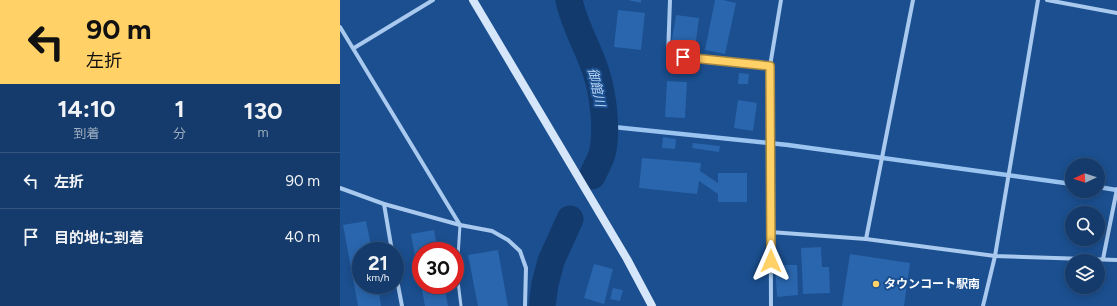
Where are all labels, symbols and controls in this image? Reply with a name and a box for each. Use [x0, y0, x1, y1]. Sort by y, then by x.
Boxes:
text: 90 m [86, 12, 151, 46]
icon: left [20, 16, 72, 68]
pin [666, 40, 700, 74]
icon: arrive [672, 46, 694, 68]
text: 左折 [86, 50, 122, 72]
water label: 御館川 [585, 66, 608, 110]
text: 14:10 [57, 94, 116, 123]
text: 1 [175, 94, 185, 123]
text: 130 [244, 96, 283, 125]
text: m [257, 125, 269, 140]
text: 到着 [74, 126, 100, 141]
text: 分 [173, 126, 186, 141]
north arrow [1065, 158, 1105, 198]
map controls [1065, 158, 1105, 294]
icon: left [20, 170, 42, 192]
text: 90 m [285, 172, 320, 190]
text: 左折 [54, 173, 84, 191]
button: search [1065, 206, 1105, 246]
icon: arrive [20, 226, 42, 248]
text: 40 m [285, 228, 320, 246]
text: 目的地に到着 [54, 229, 144, 247]
position arrow [750, 240, 792, 282]
speed limit sign: 30 [412, 242, 464, 294]
text: 21 [368, 251, 388, 275]
button: layers [1065, 254, 1105, 294]
text: km/h [367, 271, 389, 284]
place label: タウンコート駅南 [884, 277, 980, 291]
marker: タウンコート駅南 [871, 279, 881, 289]

